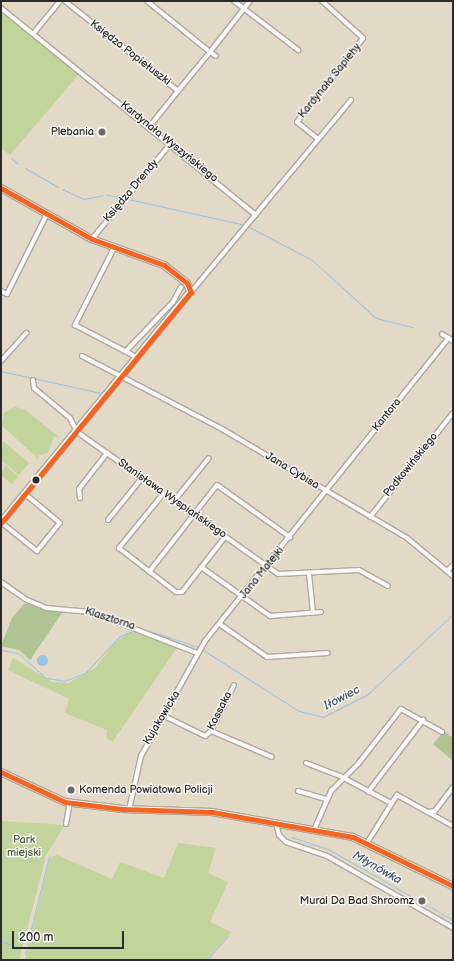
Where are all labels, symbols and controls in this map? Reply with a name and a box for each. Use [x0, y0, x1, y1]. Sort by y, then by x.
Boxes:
street label: Księdza Popiełuszki [87, 17, 173, 89]
street label: Kardynała Sapiehy [296, 41, 364, 121]
street label: Kardynała Wyszyńskiego [117, 98, 221, 186]
place label: Plebania [51, 125, 94, 139]
marker: Plebania [97, 127, 107, 137]
street label: Księdza Drendy [101, 157, 161, 225]
street label: Kantora [370, 396, 404, 434]
street label: Podkowińskiego [381, 430, 441, 500]
street label: Jana Cybisa [263, 450, 321, 492]
street label: Stanisława Wyspiańskiego [115, 456, 229, 542]
unlabelled marker [31, 475, 41, 485]
street label: Jana Matejki [237, 544, 287, 602]
street label: Klasztorna [83, 605, 137, 633]
water label: Iłowiec [322, 683, 362, 713]
street label: Kujakowicka [141, 689, 183, 747]
street label: Kossaka [205, 689, 235, 733]
place label: Komenda Powiatowa Policji [79, 783, 213, 797]
marker: Komenda Powiatowa Policji [66, 785, 76, 795]
park label: Park miejski [7, 834, 41, 860]
water label: Młynówka [350, 848, 404, 888]
place label: Mural Da Bad Shroomz [300, 894, 414, 908]
marker: Mural Da Bad Shroomz [417, 896, 427, 906]
scale bar [14, 923, 126, 949]
text: 200 m [19, 930, 53, 945]

